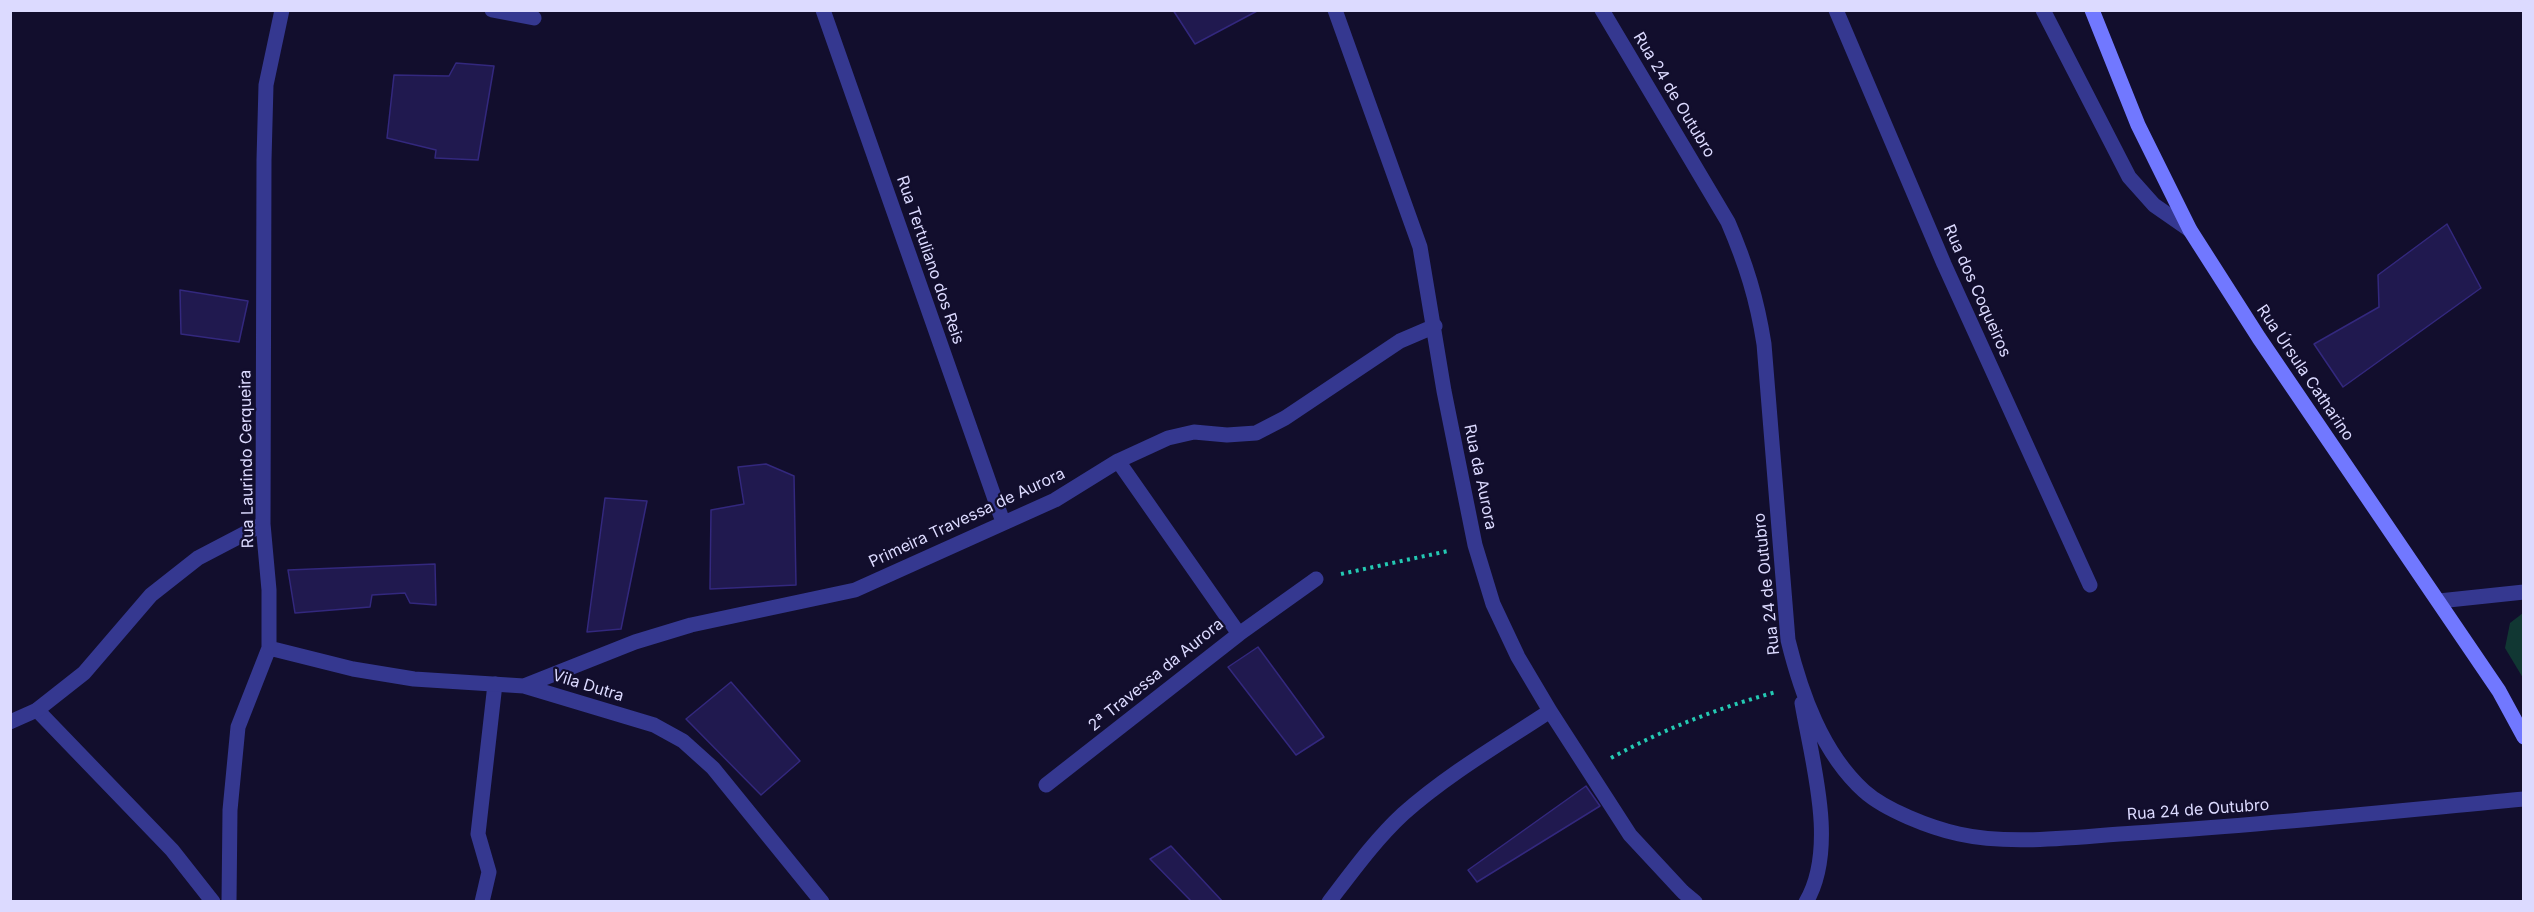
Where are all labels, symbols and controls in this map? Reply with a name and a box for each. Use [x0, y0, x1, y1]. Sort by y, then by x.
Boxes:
street label: Rua 24 de Outubro [1629, 29, 1719, 161]
street label: Rua Tertuliano dos Reis [892, 173, 968, 347]
street label: Rua dos Coqueiros [1939, 222, 2015, 360]
street label: Rua Úrsula Catharino [2252, 301, 2358, 445]
street label: Rua Laurindo Cerqueira [236, 370, 258, 548]
street label: Rua da Aurora [1459, 422, 1501, 532]
street label: Primeira Travessa de Aurora [866, 464, 1068, 572]
street label: Rua 24 de Outubro [1750, 512, 1784, 656]
street label: 2ª Travessa da Aurora [1085, 615, 1227, 735]
street label: Vila Dutra [550, 666, 626, 706]
street label: Rua 24 de Outubro [2126, 795, 2270, 825]

